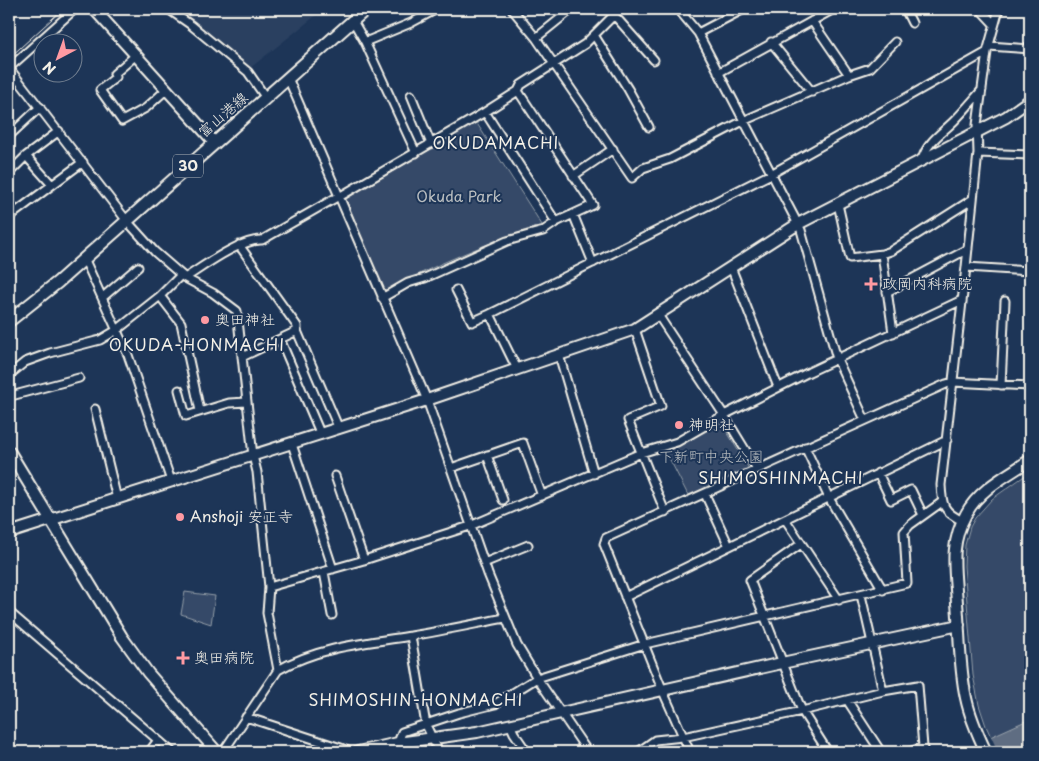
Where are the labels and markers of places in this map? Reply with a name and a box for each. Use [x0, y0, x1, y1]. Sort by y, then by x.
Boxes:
place label: 政岡内科病院 [882, 271, 972, 294]
marker: 政岡内科病院 [864, 277, 878, 291]
place label: 奥田神社 [215, 307, 275, 330]
marker: 奥田神社 [199, 314, 211, 326]
place label: 神明社 [689, 412, 734, 435]
marker: 神明社 [673, 419, 685, 431]
place label: Anshoji 安正寺 [190, 504, 293, 527]
marker: Anshoji 安正寺 [174, 511, 186, 523]
place label: 奥田病院 [194, 645, 254, 668]
marker: 奥田病院 [176, 651, 190, 665]

